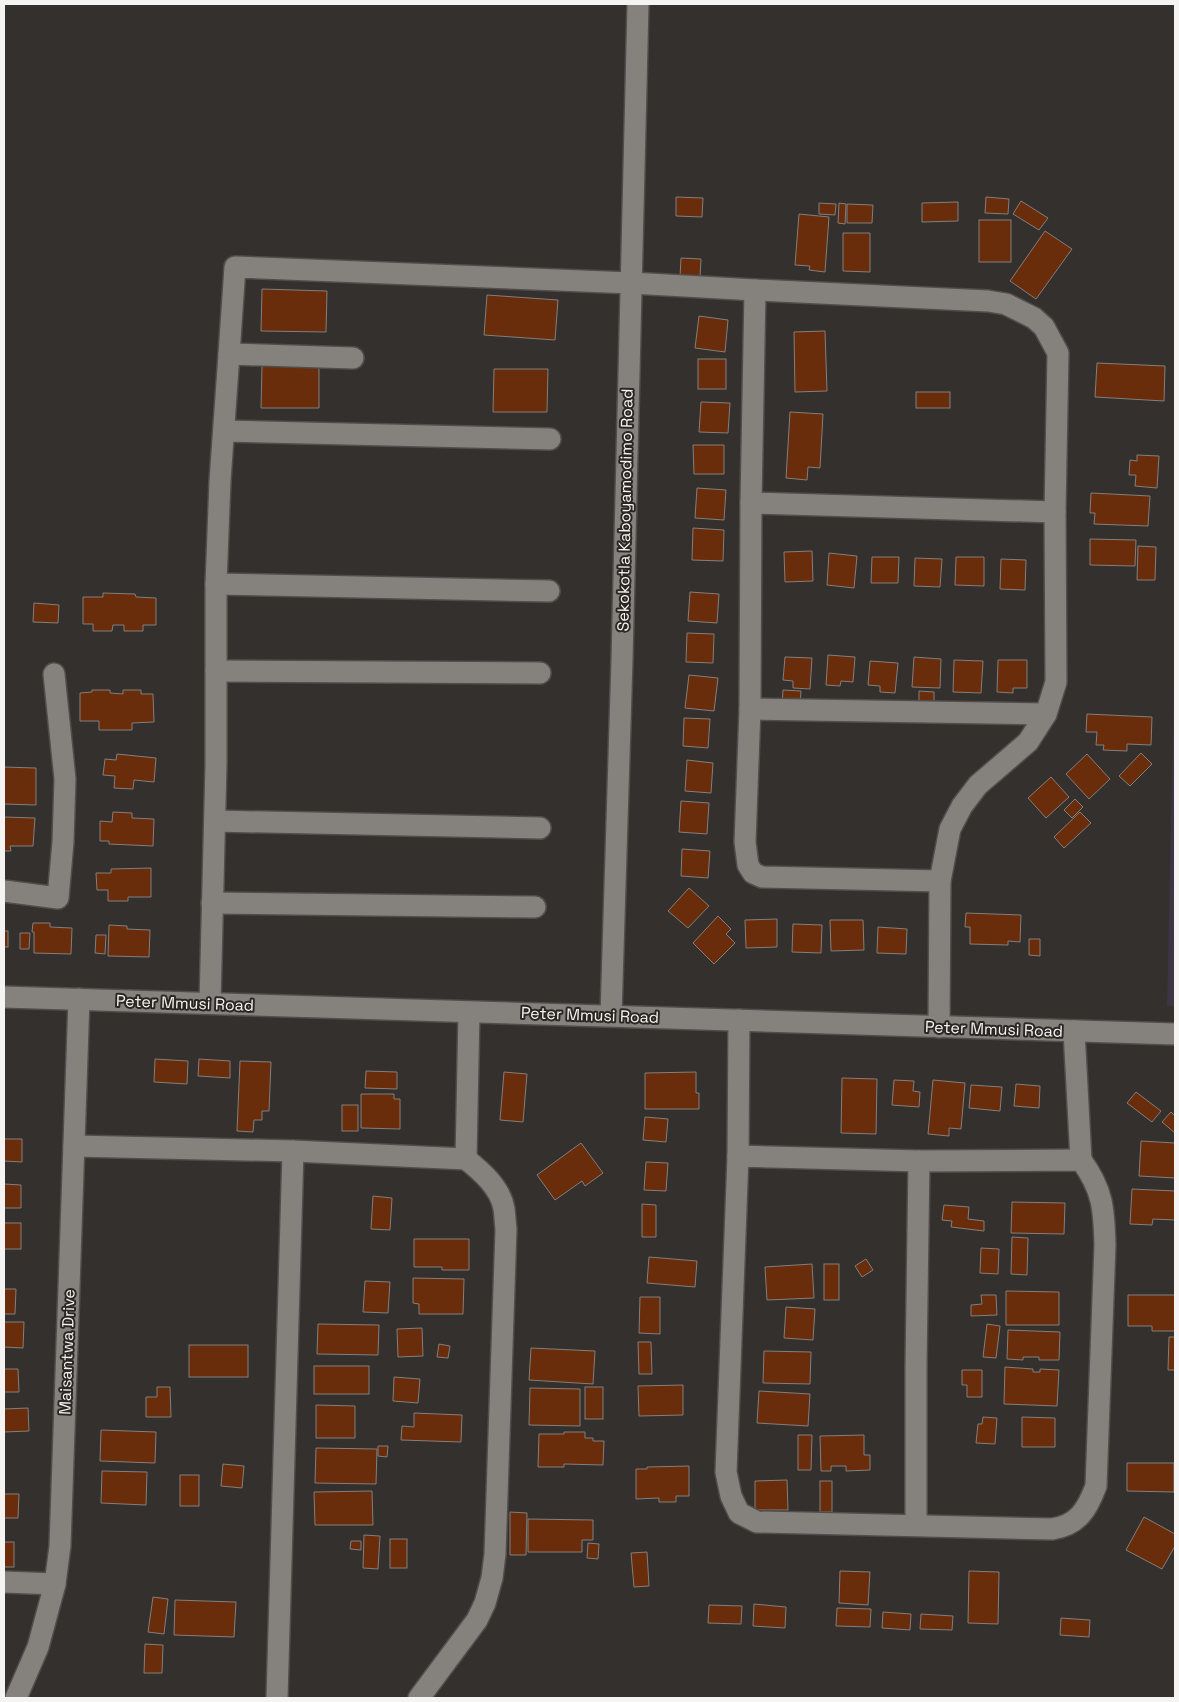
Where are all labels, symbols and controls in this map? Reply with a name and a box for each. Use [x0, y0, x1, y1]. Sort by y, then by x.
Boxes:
street label: Sekokotla Kaboyamodimo Road [612, 388, 638, 632]
street label: Peter Mmusi Road [116, 990, 254, 1016]
street label: Peter Mmusi Road [521, 1002, 659, 1028]
street label: Peter Mmusi Road [925, 1016, 1063, 1042]
street label: Maisantwa Drive [54, 1289, 80, 1415]

